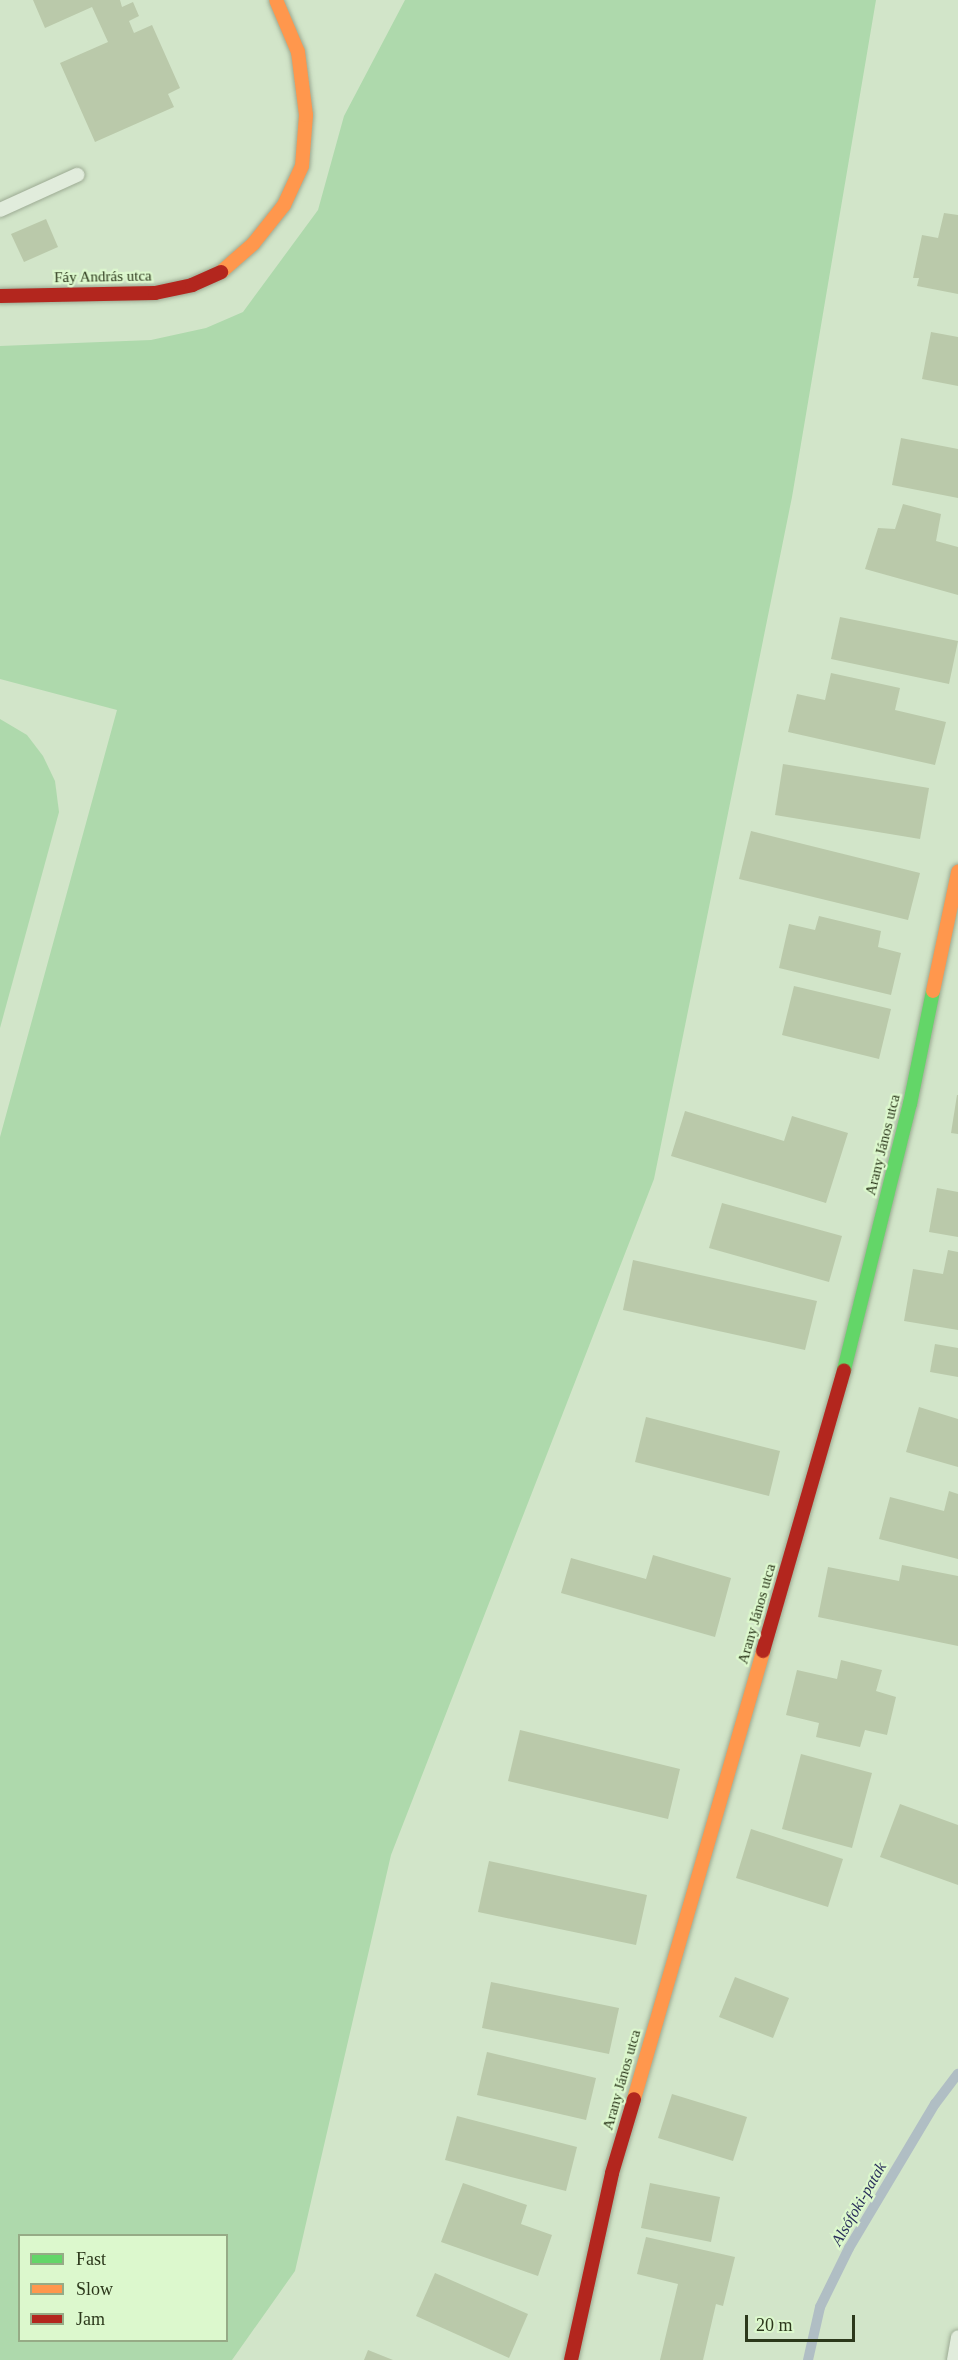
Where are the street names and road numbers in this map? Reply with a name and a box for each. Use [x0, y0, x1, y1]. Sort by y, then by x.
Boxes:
street label: Fáy András utca [54, 267, 152, 287]
street label: Arany János utca [862, 1093, 904, 1197]
street label: Arany János utca [734, 1562, 780, 1666]
street label: Arany János utca [599, 2028, 645, 2132]

